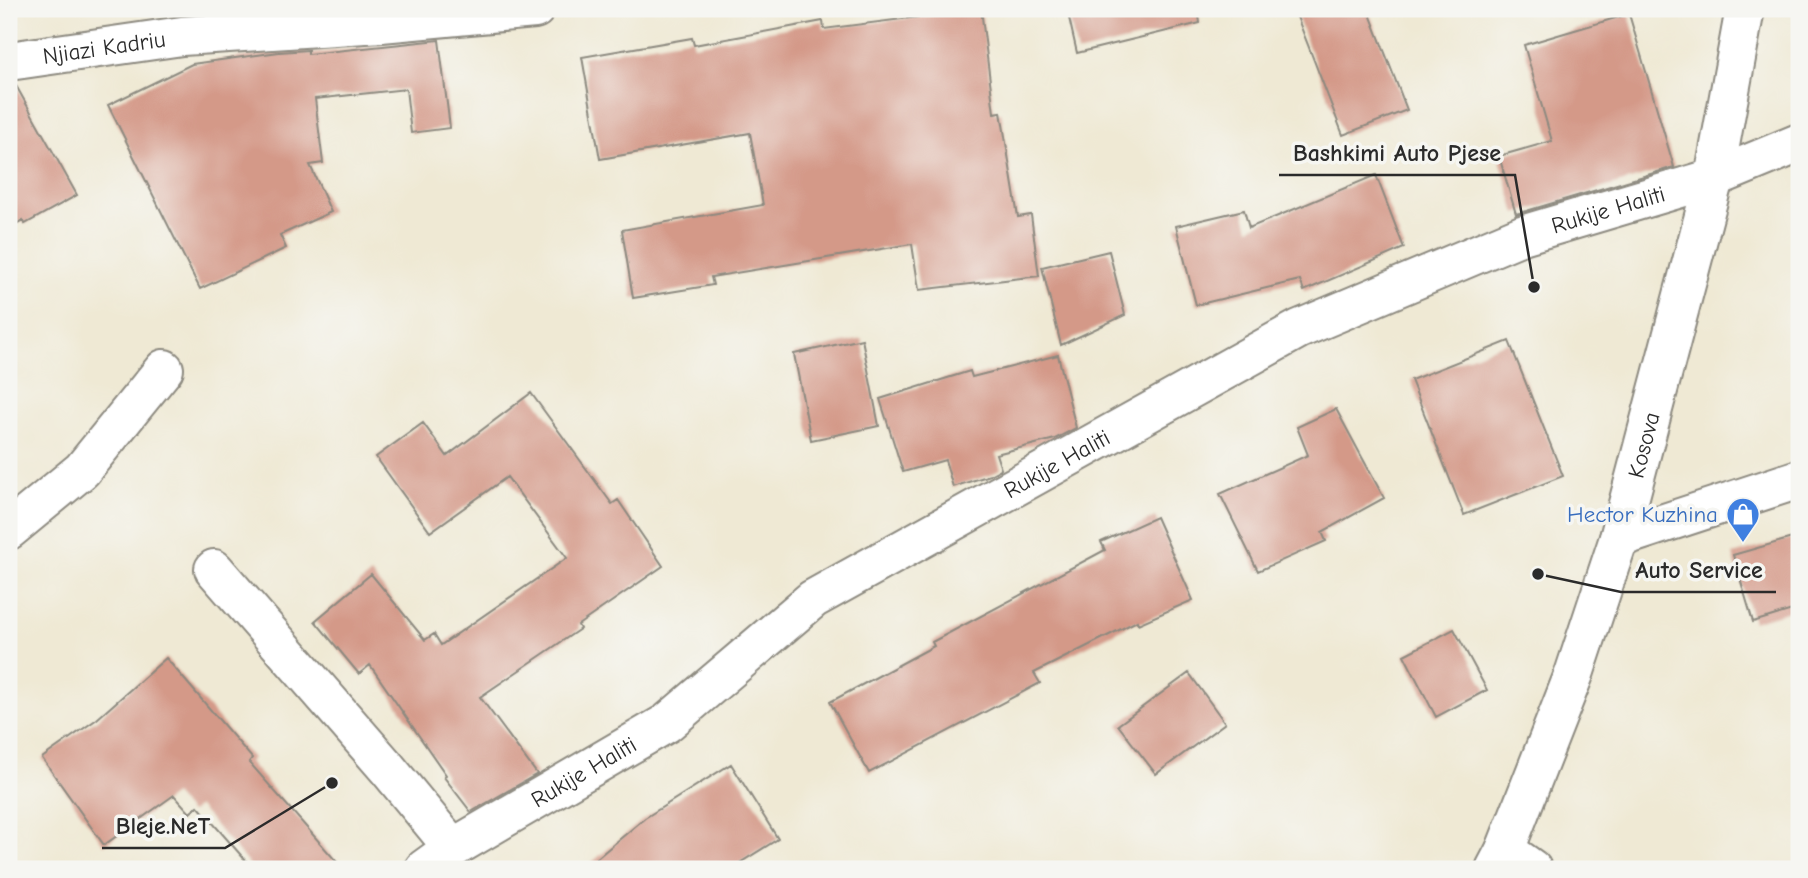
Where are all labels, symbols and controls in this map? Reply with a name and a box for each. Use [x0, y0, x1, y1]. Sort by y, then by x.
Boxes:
street label: Njiazi Kadriu [41, 26, 167, 70]
callout: Bashkimi Auto Pjese [1279, 130, 1515, 175]
text: Bashkimi Auto Pjese [1293, 139, 1501, 167]
street label: Rukije Haliti [1548, 180, 1668, 240]
street label: Kosova [1622, 409, 1666, 481]
street label: Rukije Haliti [999, 424, 1115, 504]
shop icon: Hector Kuzhina [1724, 495, 1762, 544]
place label: Hector Kuzhina [1567, 501, 1718, 528]
callout: Auto Service [1621, 547, 1776, 592]
text: Auto Service [1635, 556, 1763, 584]
street label: Rukije Haliti [526, 731, 641, 813]
callout: Bleje.NeT [102, 803, 225, 848]
text: Bleje.NeT [116, 812, 211, 840]

